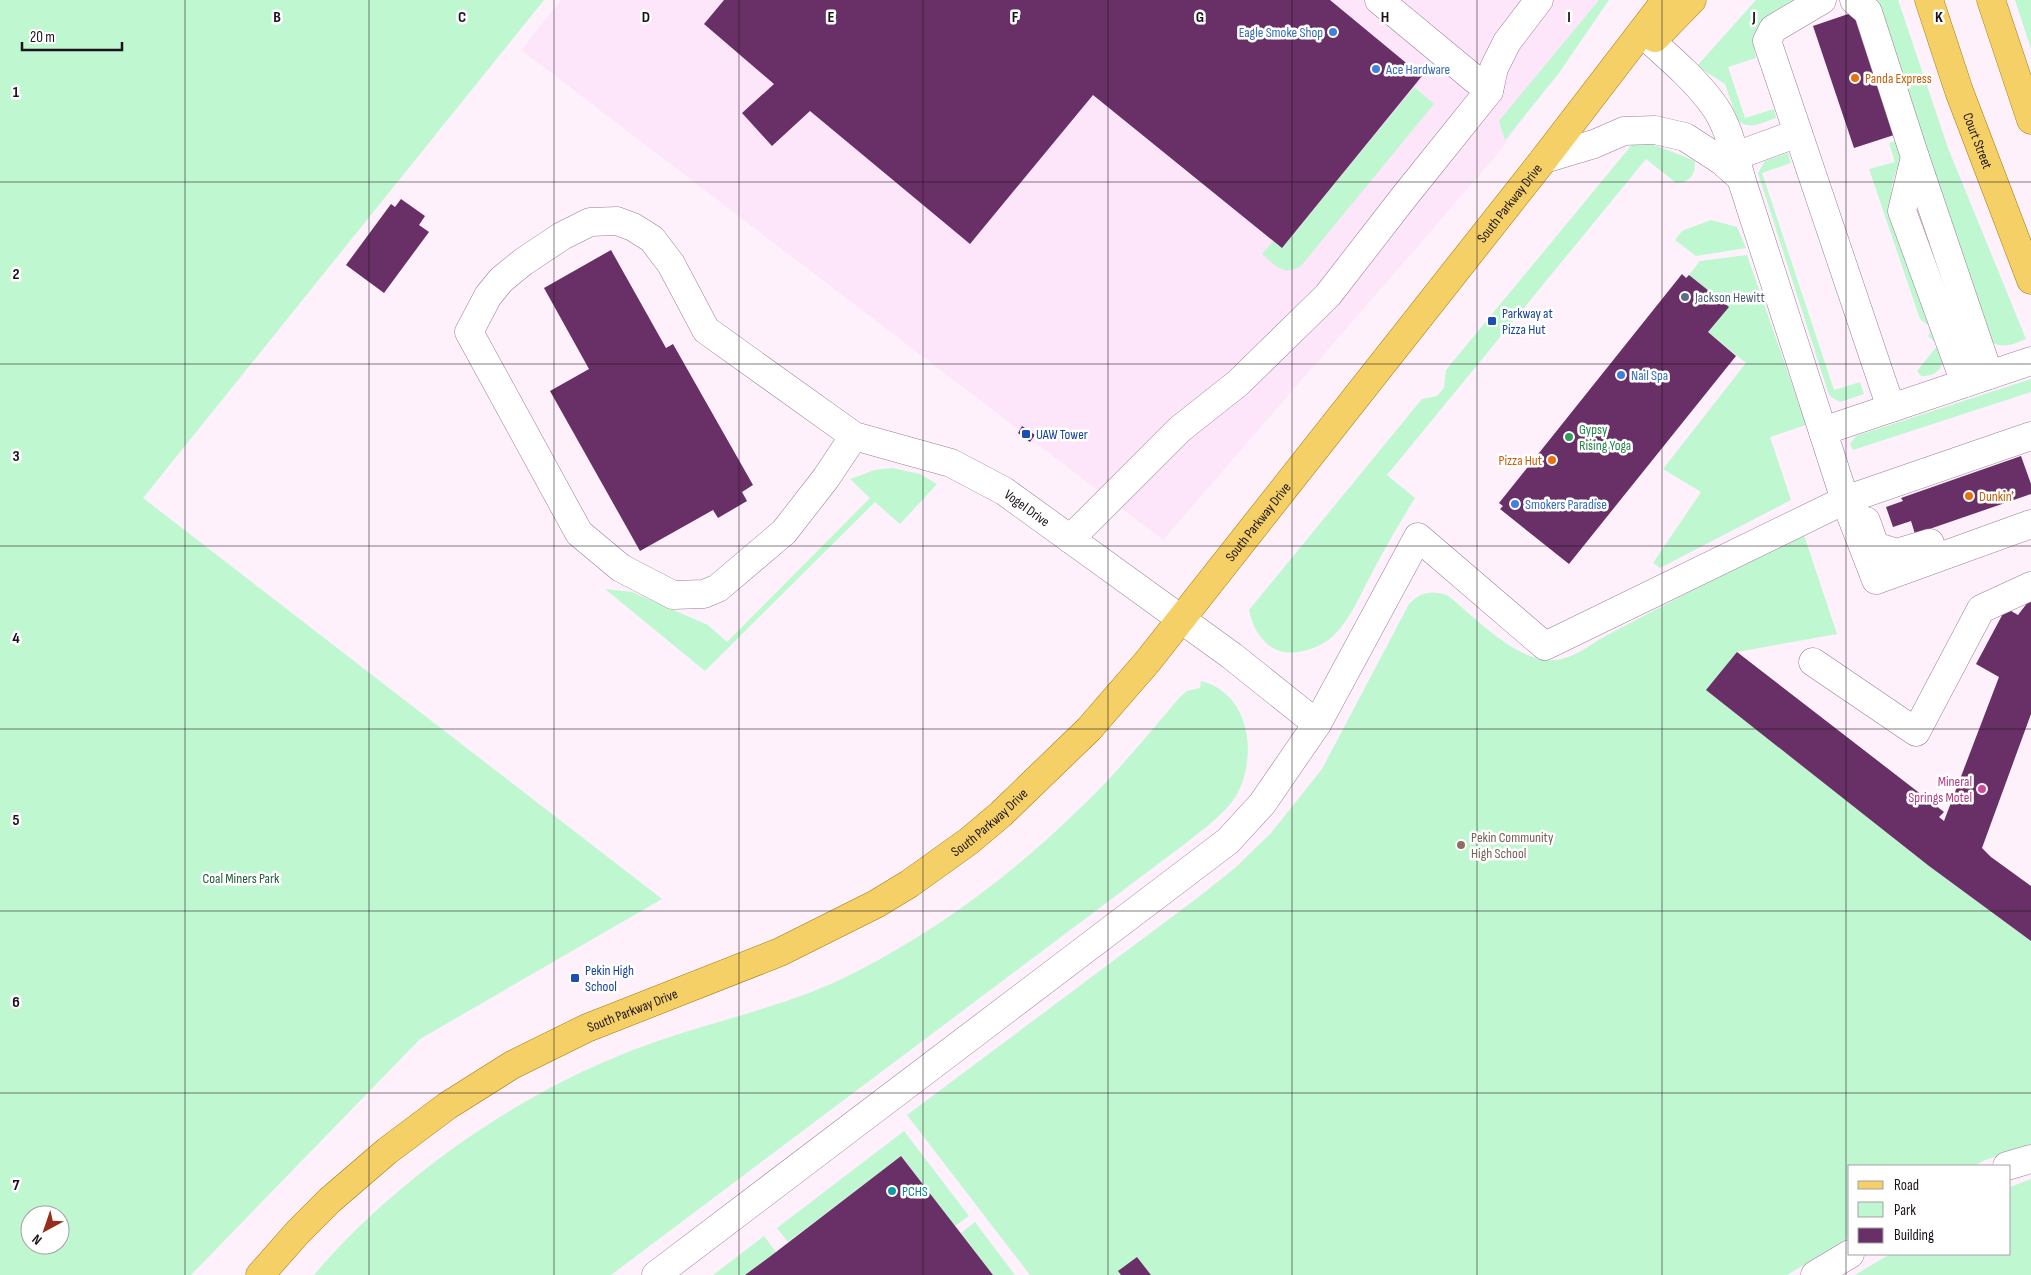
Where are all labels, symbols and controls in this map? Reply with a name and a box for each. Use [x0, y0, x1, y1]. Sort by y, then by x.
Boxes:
text: B [273, 8, 281, 27]
text: C [458, 8, 466, 27]
text: D [642, 8, 650, 27]
text: E [828, 8, 835, 27]
text: F [1012, 8, 1019, 27]
text: G [1196, 8, 1204, 27]
text: H [1381, 8, 1389, 27]
text: I [1567, 8, 1571, 27]
text: J [1751, 8, 1756, 27]
text: K [1935, 8, 1943, 27]
scale bar [22, 20, 122, 52]
place label: Eagle Smoke Shop [1239, 24, 1323, 41]
marker: Eagle Smoke Shop [1327, 26, 1339, 38]
text: 20 m [30, 28, 55, 47]
place label: Ace Hardware [1385, 61, 1450, 78]
marker: Ace Hardware [1370, 63, 1382, 75]
place label: Panda Express [1865, 70, 1932, 87]
marker: Panda Express [1849, 72, 1861, 84]
text: 1 [13, 83, 20, 102]
street label: Court Street [1959, 110, 1996, 171]
street label: South Parkway Drive [1473, 160, 1546, 246]
text: 2 [12, 265, 20, 284]
place label: Jackson Hewitt [1694, 289, 1765, 306]
marker: Jackson Hewitt [1679, 291, 1691, 303]
place label: Parkway at Pizza Hut [1502, 305, 1553, 338]
marker: Parkway at Pizza Hut [1486, 315, 1498, 327]
place label: Nail Spa [1631, 367, 1668, 384]
marker: Nail Spa [1615, 369, 1627, 381]
place label: Gypsy Rising Yoga [1579, 421, 1631, 454]
place label: UAW Tower [1036, 426, 1088, 443]
marker: UAW Tower [1020, 428, 1032, 440]
marker: Gypsy Rising Yoga [1563, 431, 1575, 443]
text: 3 [12, 447, 20, 466]
place label: Pizza Hut [1499, 452, 1542, 469]
marker: Pizza Hut [1546, 454, 1558, 466]
street label: South Parkway Drive [1222, 479, 1295, 565]
street label: Vogel Drive [1001, 486, 1053, 530]
place label: Dunkin' [1979, 488, 2013, 505]
marker: Dunkin' [1963, 490, 1975, 502]
place label: Smokers Paradise [1525, 496, 1607, 513]
marker: Smokers Paradise [1509, 498, 1521, 510]
text: 4 [12, 629, 20, 648]
place label: Mineral Springs Motel [1908, 773, 1972, 806]
marker: Mineral Springs Motel [1976, 783, 1988, 795]
street label: South Parkway Drive [948, 785, 1031, 860]
text: 5 [12, 811, 20, 830]
place label: Pekin Community High School [1471, 829, 1554, 862]
marker: Pekin Community High School [1455, 839, 1467, 851]
park label: Coal Miners Park [203, 870, 280, 887]
place label: Pekin High School [585, 962, 634, 995]
marker: Pekin High School [569, 972, 581, 984]
street label: South Parkway Drive [585, 985, 680, 1036]
text: 6 [12, 993, 20, 1012]
legend [1848, 1165, 2011, 1255]
text: 7 [13, 1176, 20, 1195]
text: Road [1894, 1176, 1919, 1195]
place label: PCHS [902, 1183, 928, 1200]
marker: PCHS [886, 1185, 898, 1197]
text: Park [1894, 1201, 1916, 1220]
north arrow [20, 1205, 70, 1255]
text: Building [1894, 1226, 1934, 1245]
text: N [29, 1231, 45, 1248]

